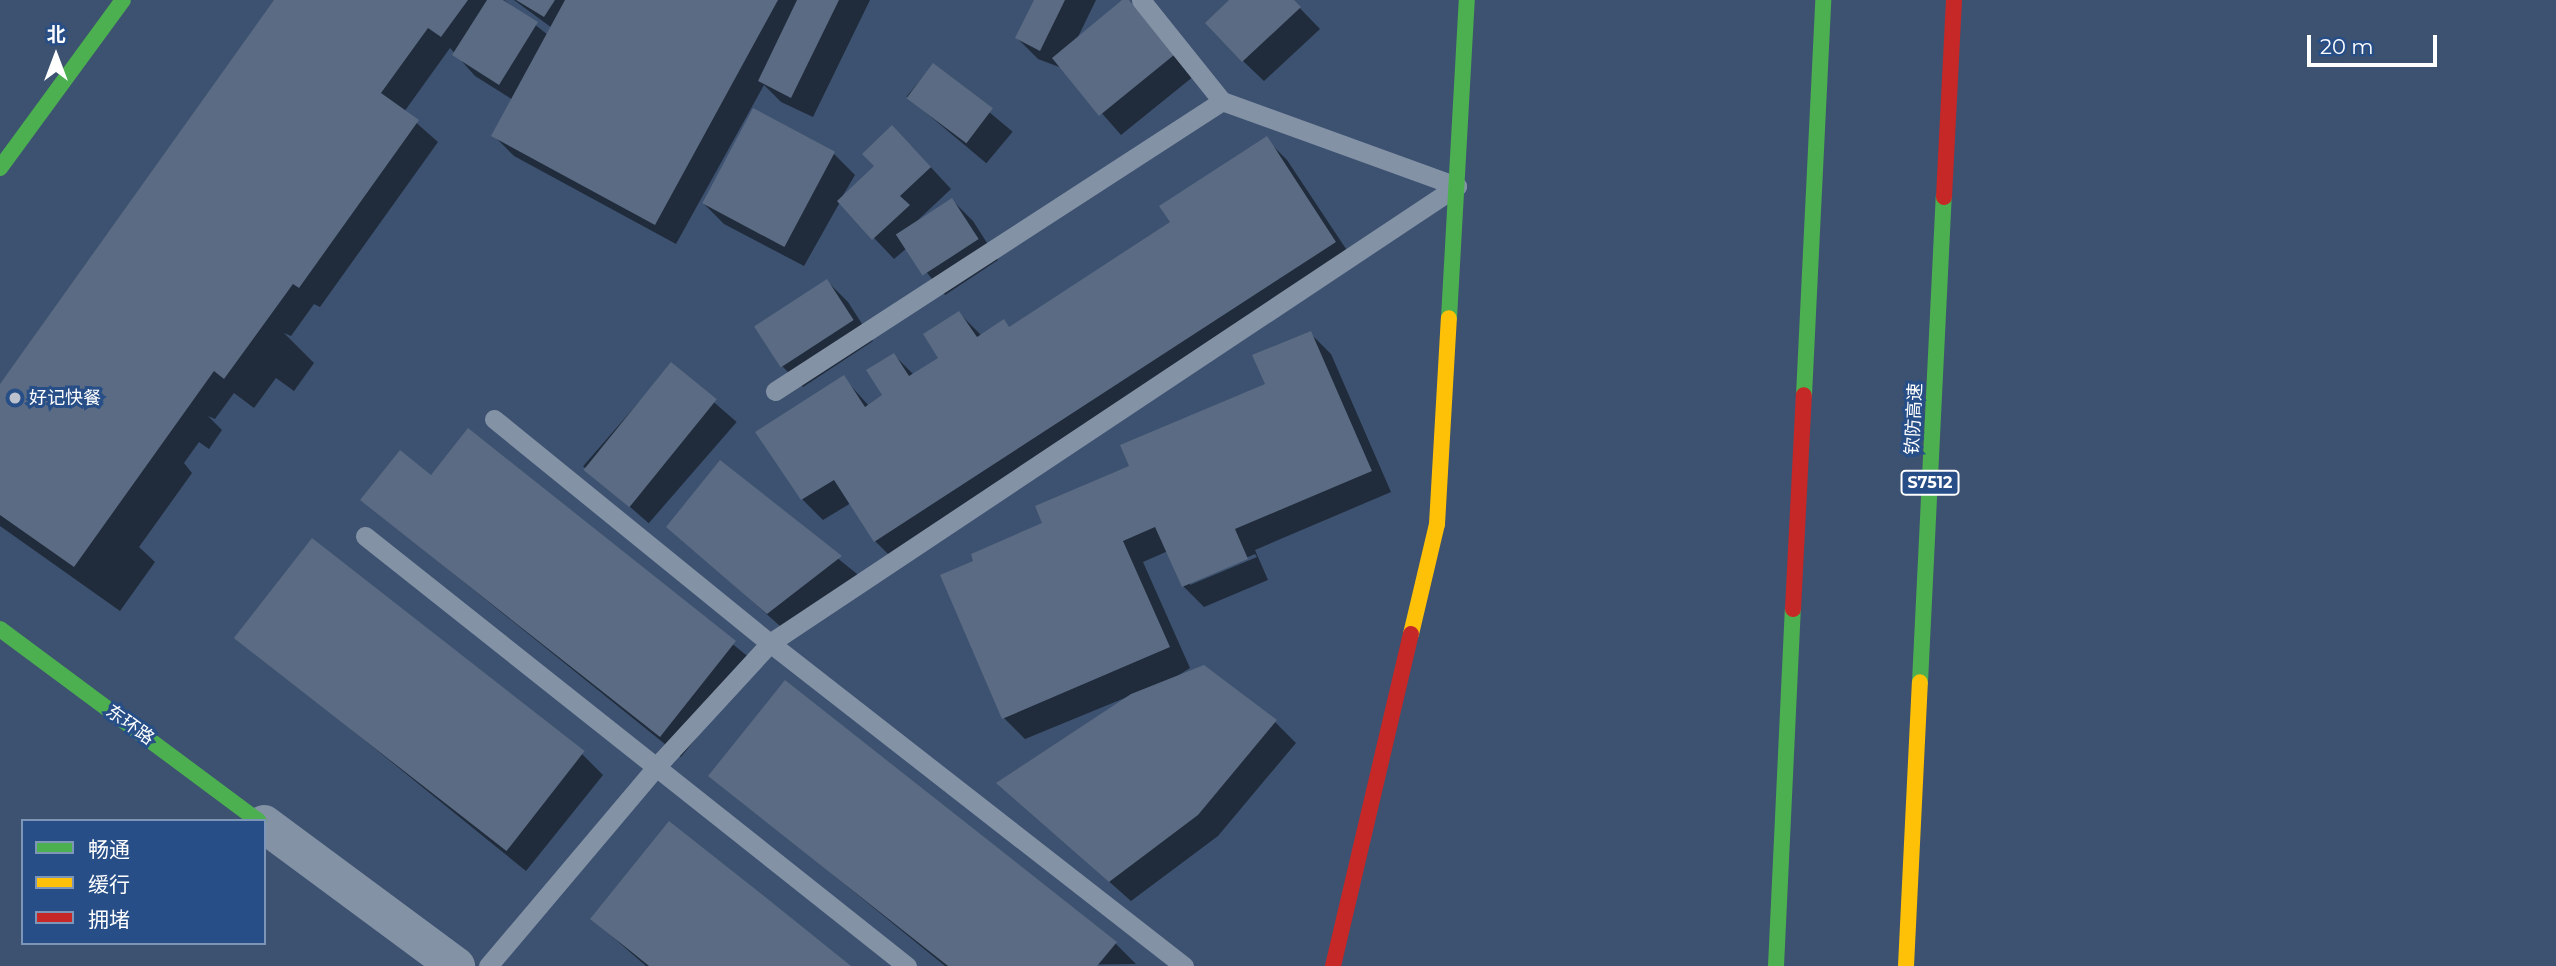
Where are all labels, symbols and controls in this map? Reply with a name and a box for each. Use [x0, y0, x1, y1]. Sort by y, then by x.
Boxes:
north arrow [21, 21, 91, 91]
scale bar [2311, 21, 2440, 65]
text: 北 [46, 23, 66, 46]
text: 20 m [2320, 34, 2374, 59]
street label: 钦防高速 [1901, 382, 1927, 456]
place label: 好记快餐 [29, 387, 101, 409]
marker: 好记快餐 [7, 390, 23, 406]
road number: S7512 [1900, 470, 1960, 496]
street label: 东环路 [102, 700, 158, 750]
legend [21, 819, 266, 945]
text: 畅通 [88, 837, 130, 862]
text: 缓行 [88, 872, 130, 897]
text: 拥堵 [88, 907, 130, 932]

